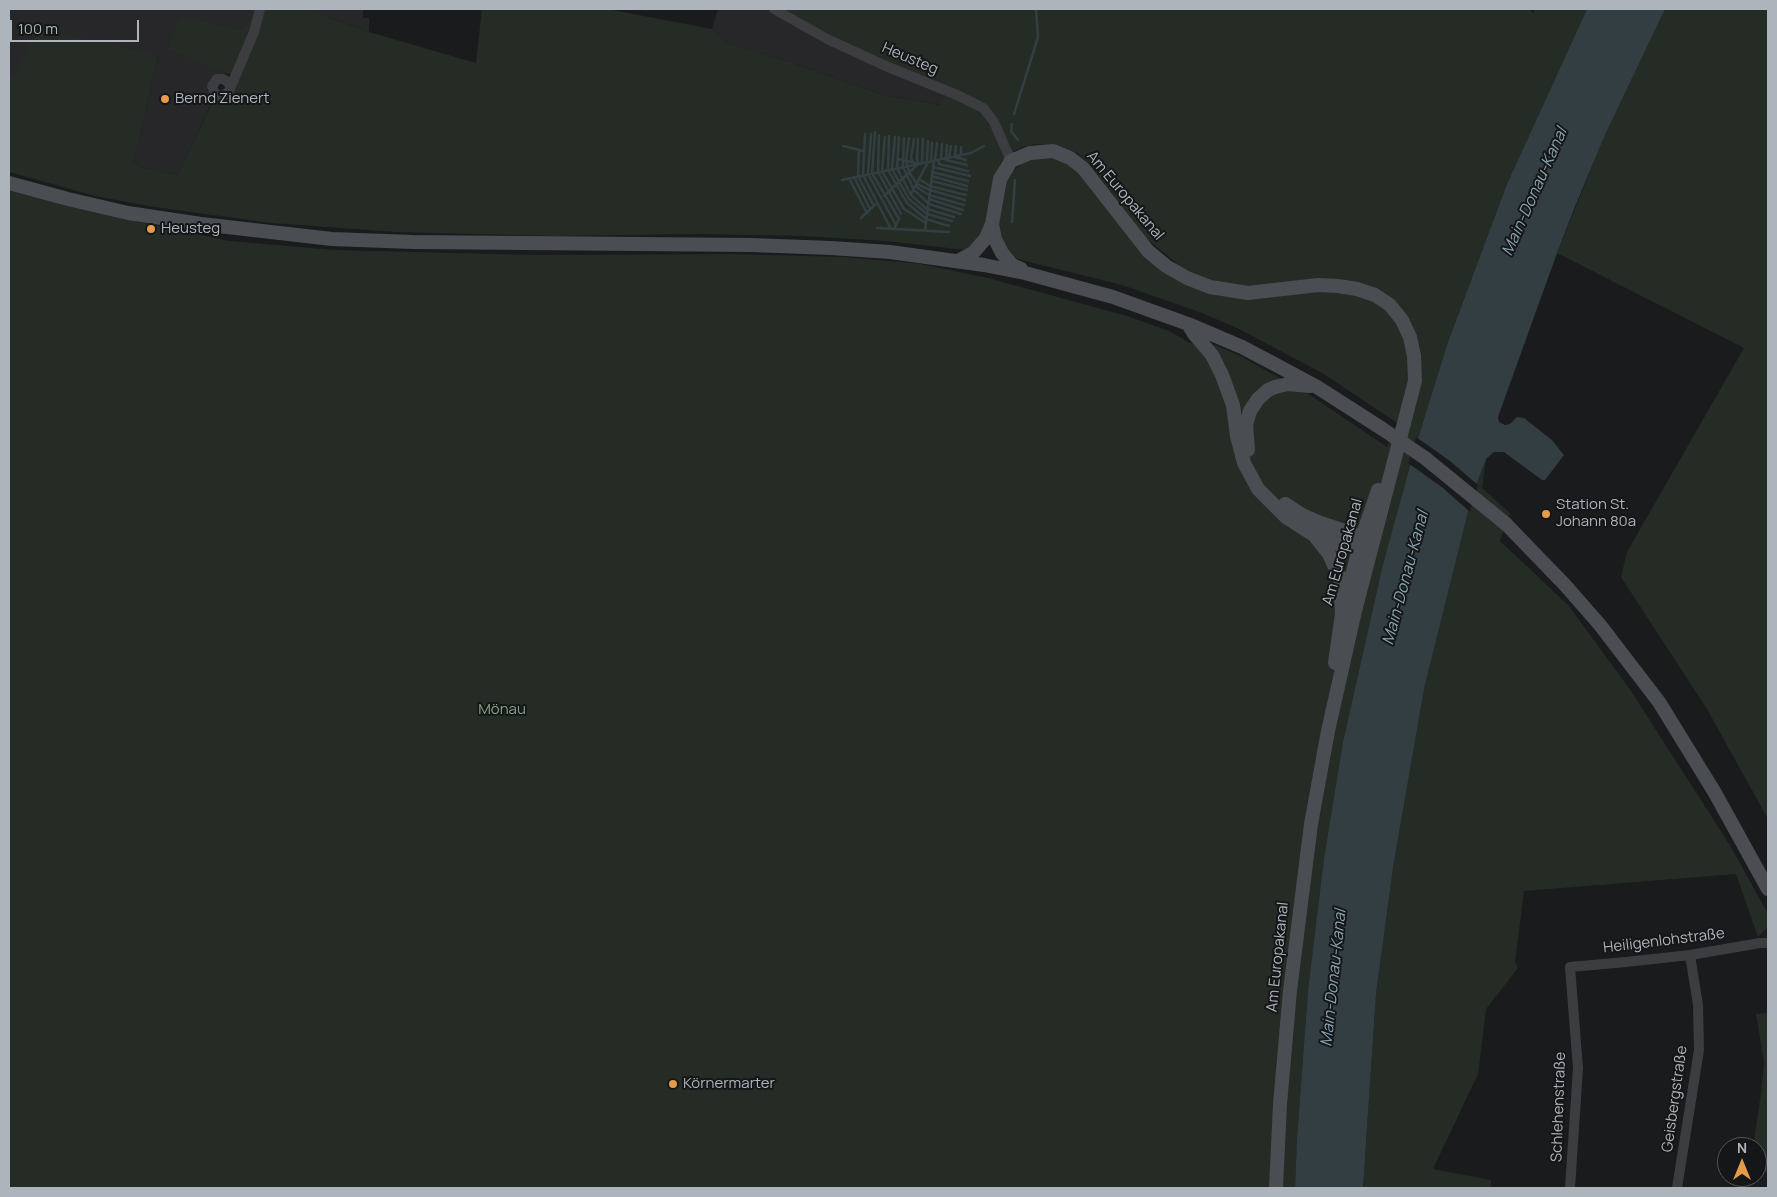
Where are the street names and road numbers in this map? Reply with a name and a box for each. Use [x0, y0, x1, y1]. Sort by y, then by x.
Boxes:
street label: Heusteg [879, 39, 941, 79]
street label: Am Europakanal [1083, 148, 1167, 244]
street label: Am Europakanal [1319, 496, 1367, 608]
street label: Am Europakanal [1263, 901, 1293, 1013]
street label: Heiligenlohstraße [1602, 925, 1726, 957]
street label: Geisbergstraße [1659, 1045, 1691, 1153]
street label: Schlehenstraße [1548, 1052, 1570, 1162]

